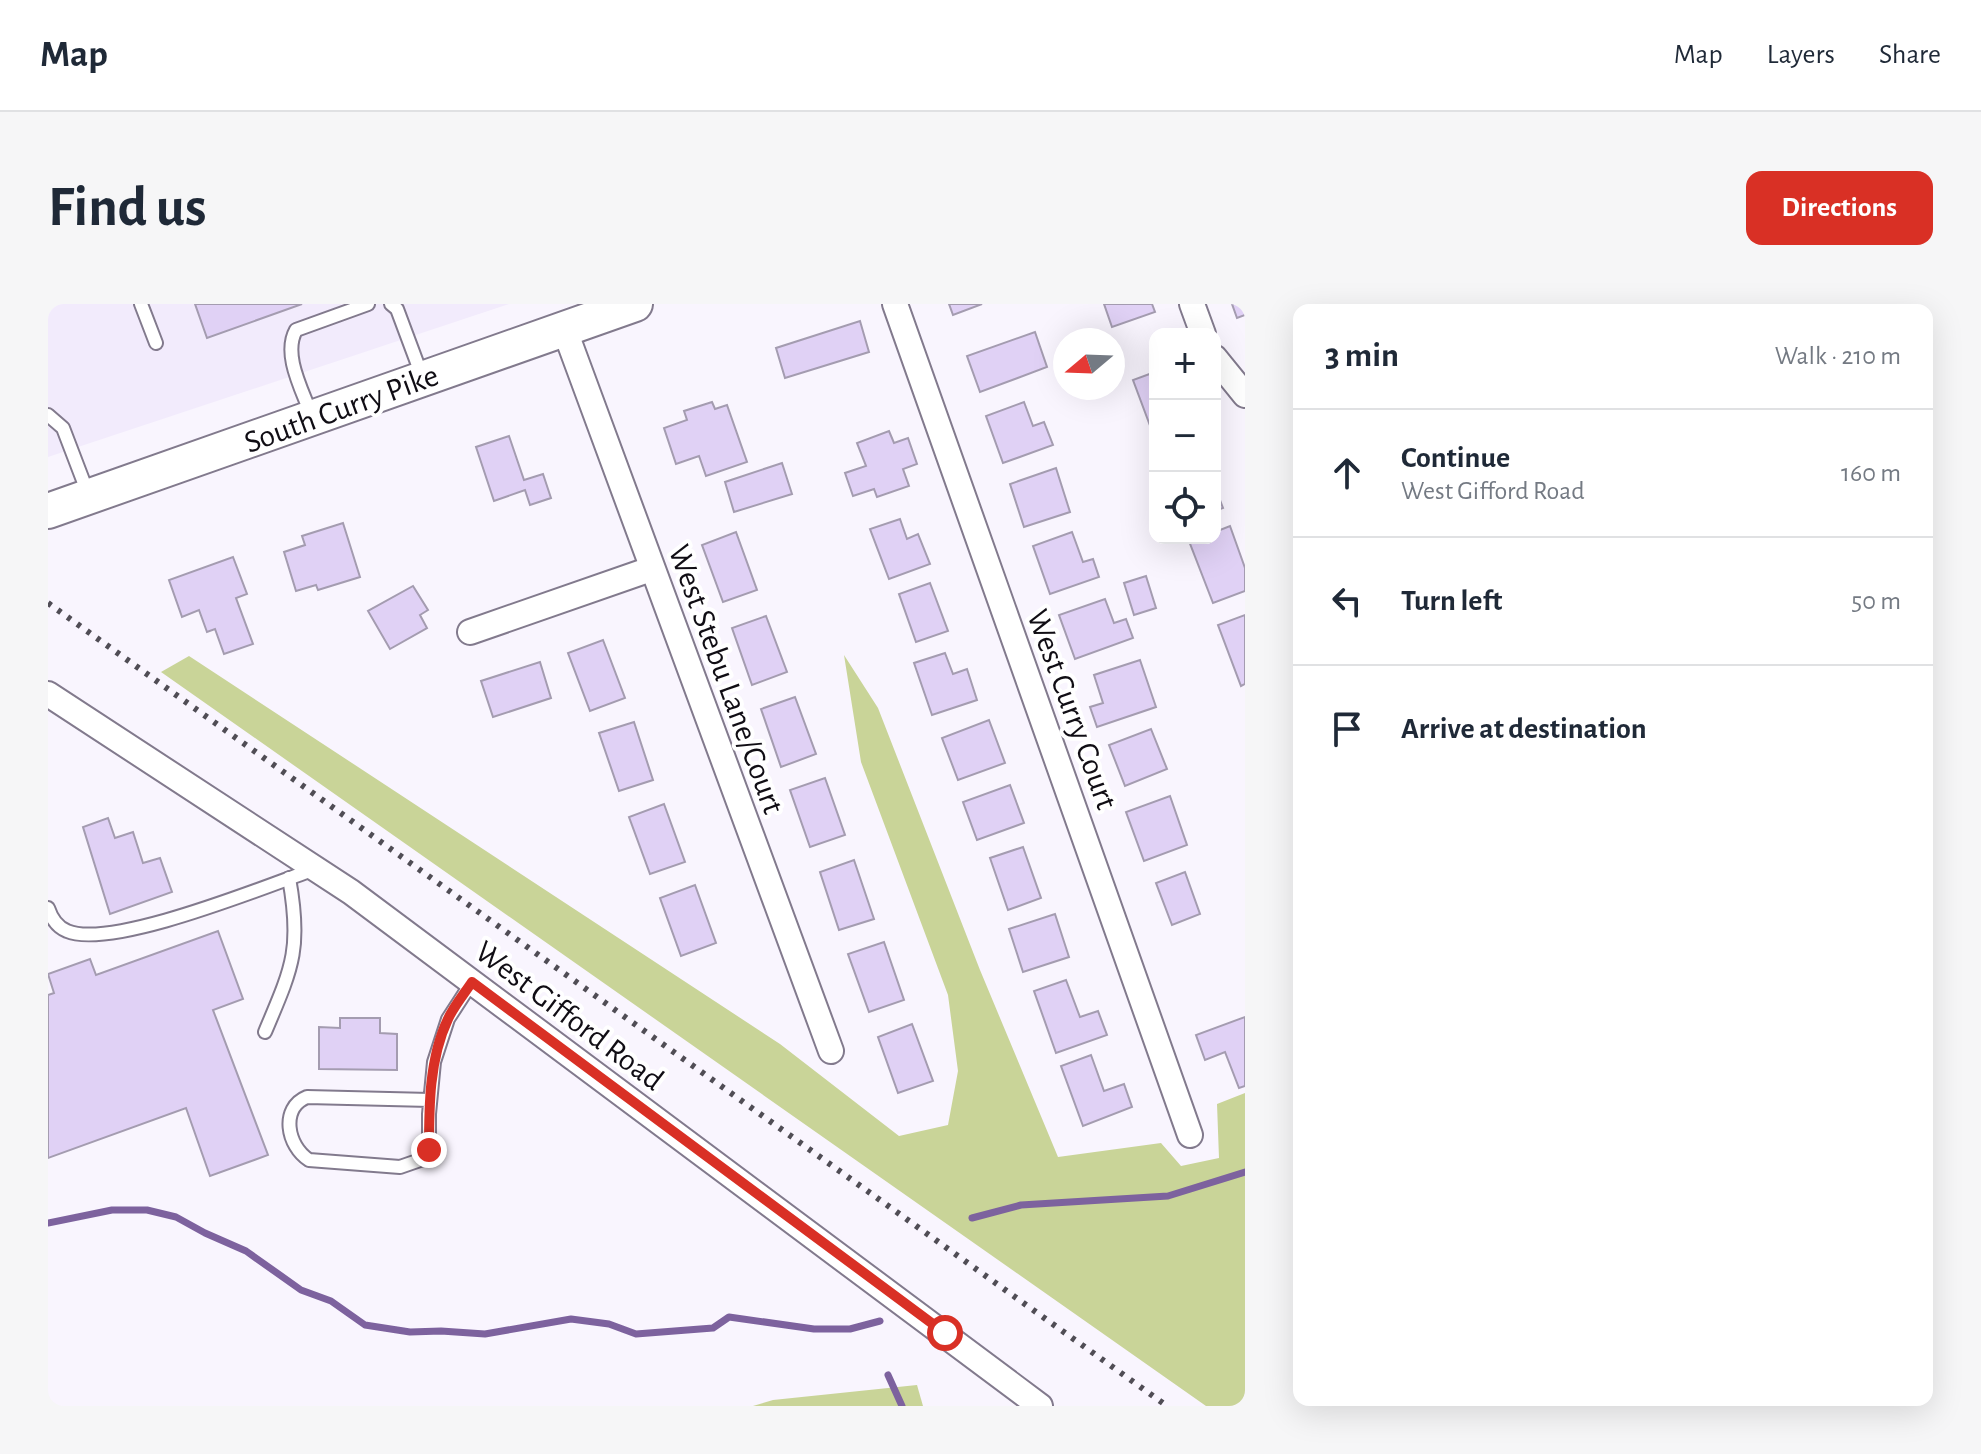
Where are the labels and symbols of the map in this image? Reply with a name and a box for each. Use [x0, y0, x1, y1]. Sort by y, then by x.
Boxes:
north arrow [1053, 328, 1125, 400]
street label: South Curry Pike [240, 359, 443, 459]
street label: West Stebu Lane/Court [663, 541, 790, 818]
street label: West Curry Court [1021, 605, 1123, 813]
street label: West Gifford Road [469, 935, 669, 1097]
route end [411, 1132, 447, 1168]
route start [927, 1315, 963, 1351]

